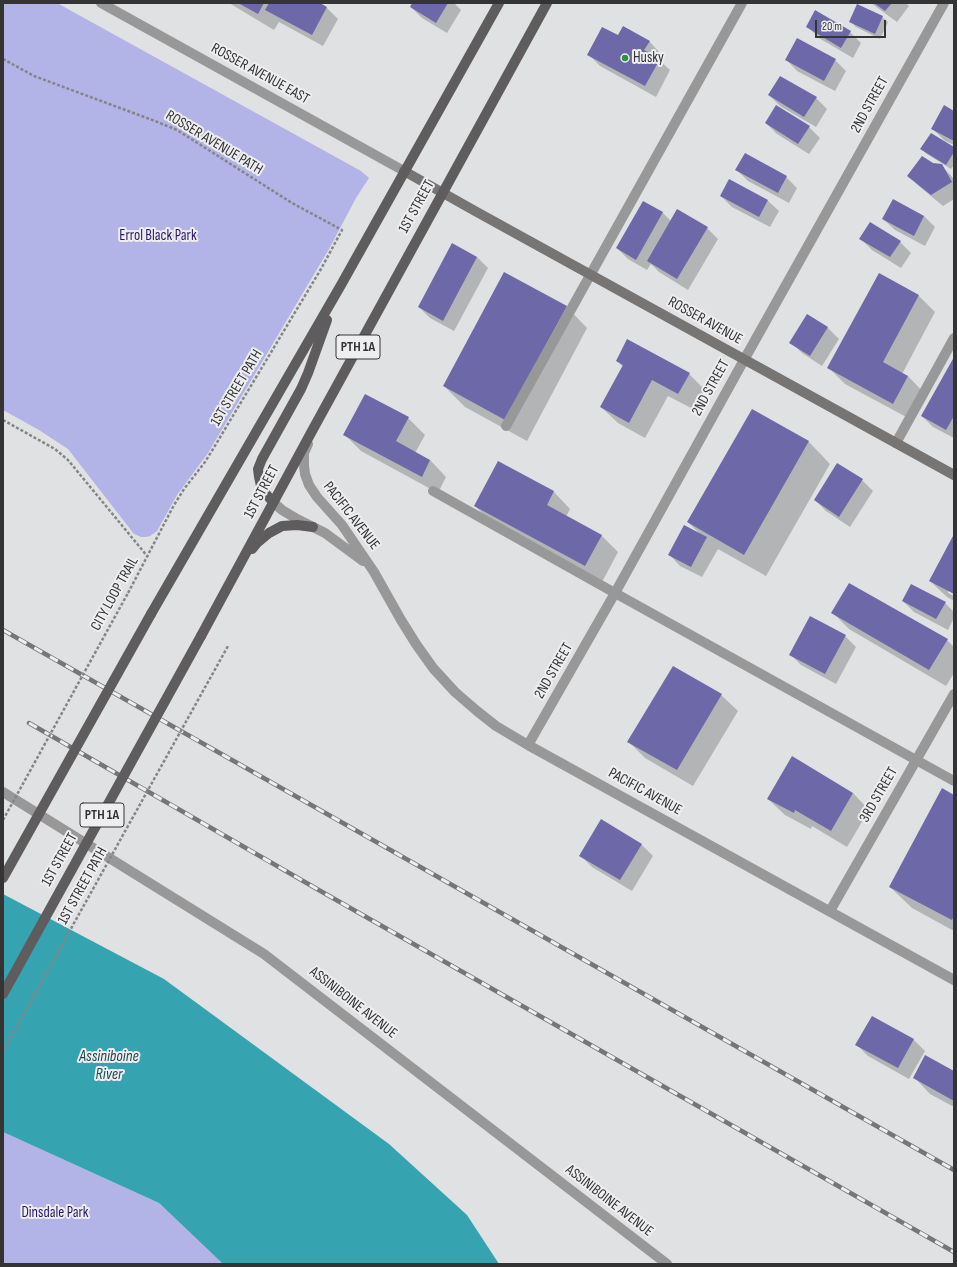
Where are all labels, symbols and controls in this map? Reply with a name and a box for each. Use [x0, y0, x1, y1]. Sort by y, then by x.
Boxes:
scale bar [817, 12, 888, 38]
text: 20 m [822, 19, 842, 34]
street label: ROSSER AVENUE EAST [208, 40, 312, 108]
place label: Husky [633, 49, 664, 67]
marker: Husky [620, 53, 630, 63]
street label: 2ND STREET [847, 74, 893, 136]
street label: ROSSER AVENUE PATH [162, 107, 266, 179]
street label: 1ST STREET [395, 177, 439, 237]
park label: Errol Black Park [119, 227, 197, 245]
street label: ROSSER AVENUE [665, 293, 745, 349]
road number: PTH 1A [336, 335, 380, 359]
street label: 1ST STREET PATH [207, 347, 267, 429]
street label: 2ND STREET [688, 357, 734, 419]
street label: 1ST STREET [240, 462, 284, 522]
street label: PACIFIC AVENUE [319, 478, 383, 554]
street label: CITY LOOP TRAIL [87, 554, 143, 634]
street label: 2ND STREET [531, 640, 577, 702]
street label: PACIFIC AVENUE [605, 764, 685, 820]
street label: 3RD STREET [856, 764, 902, 826]
road number: PTH 1A [80, 803, 124, 827]
street label: 1ST STREET [38, 830, 82, 890]
street label: 1ST STREET PATH [54, 844, 112, 928]
street label: ASSINIBOINE AVENUE [306, 963, 400, 1043]
water label: Assiniboine River [79, 1047, 139, 1085]
street label: ASSINIBOINE AVENUE [562, 1161, 656, 1241]
park label: Dinsdale Park [21, 1204, 89, 1222]

